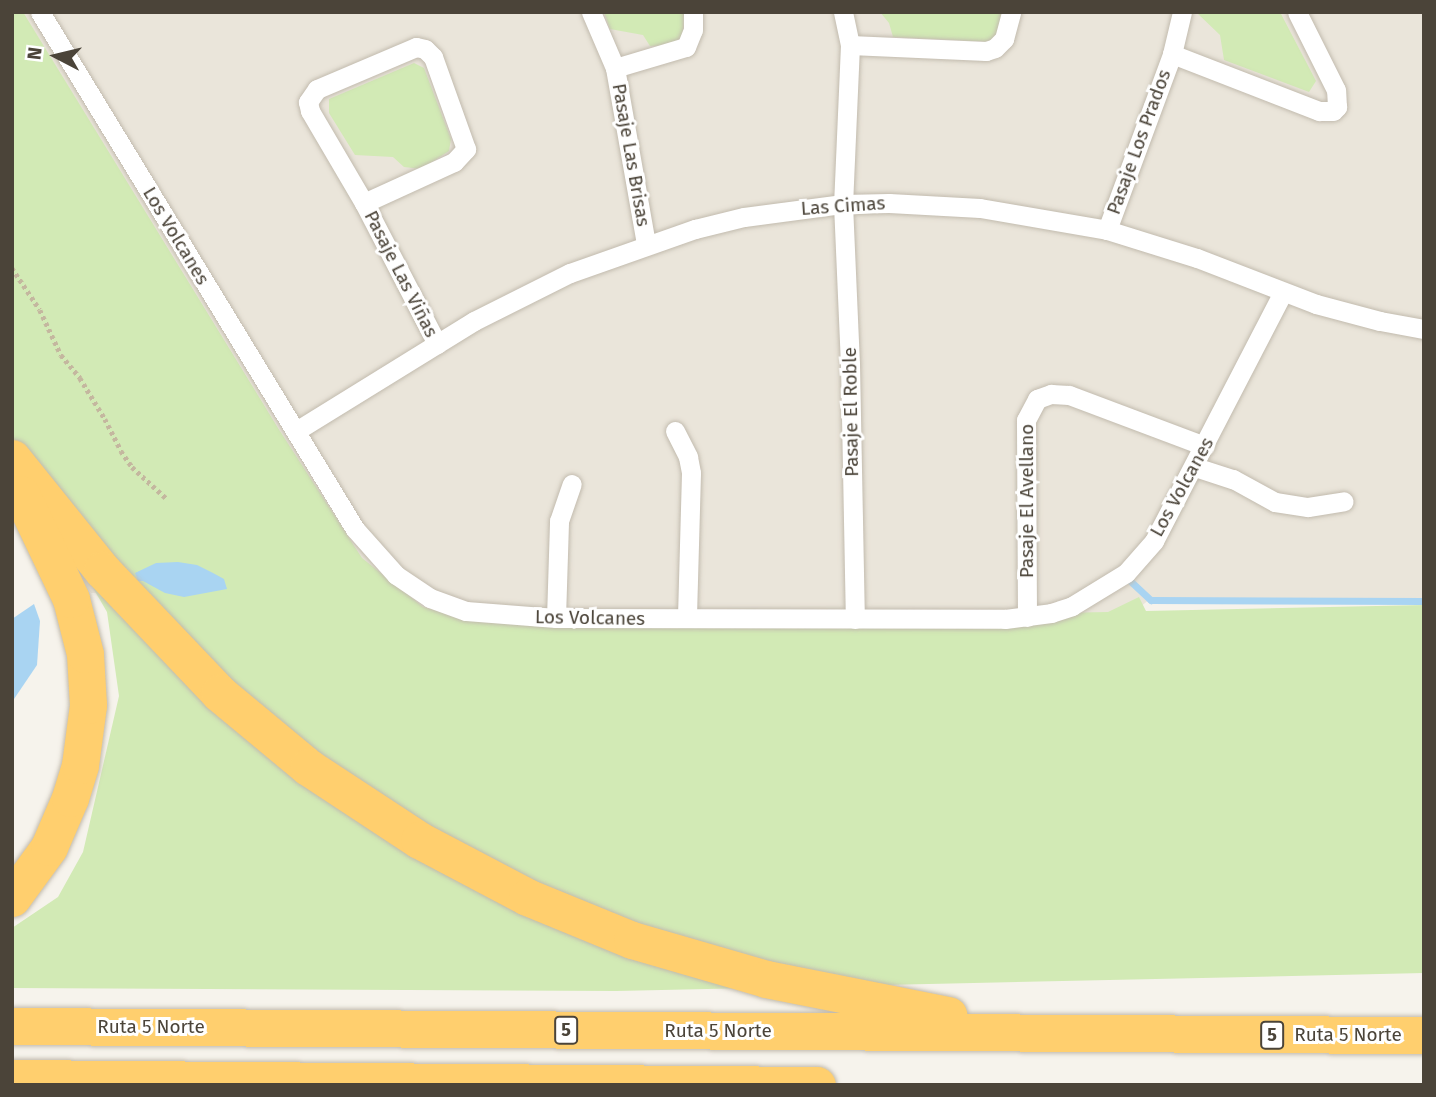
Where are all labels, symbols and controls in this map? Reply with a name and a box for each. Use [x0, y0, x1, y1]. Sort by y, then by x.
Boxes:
north arrow [21, 21, 91, 91]
text: N [22, 46, 47, 61]
street label: Pasaje Los Prados [1102, 66, 1176, 218]
street label: Pasaje Las Brisas [607, 82, 655, 228]
street label: Los Volcanes [138, 183, 214, 289]
street label: Las Cimas [800, 192, 886, 220]
street label: Pasaje Las Viñas [359, 207, 443, 341]
street label: Pasaje El Roble [838, 347, 864, 477]
street label: Pasaje El Avellano [1016, 424, 1038, 578]
street label: Los Volcanes [1145, 433, 1219, 541]
street label: Los Volcanes [535, 606, 645, 630]
road number: 5 [554, 1015, 578, 1044]
street label: Ruta 5 Norte [97, 1016, 205, 1038]
street label: Ruta 5 Norte [664, 1020, 772, 1042]
road number: 5 [1260, 1020, 1284, 1050]
street label: Ruta 5 Norte [1294, 1024, 1402, 1046]

